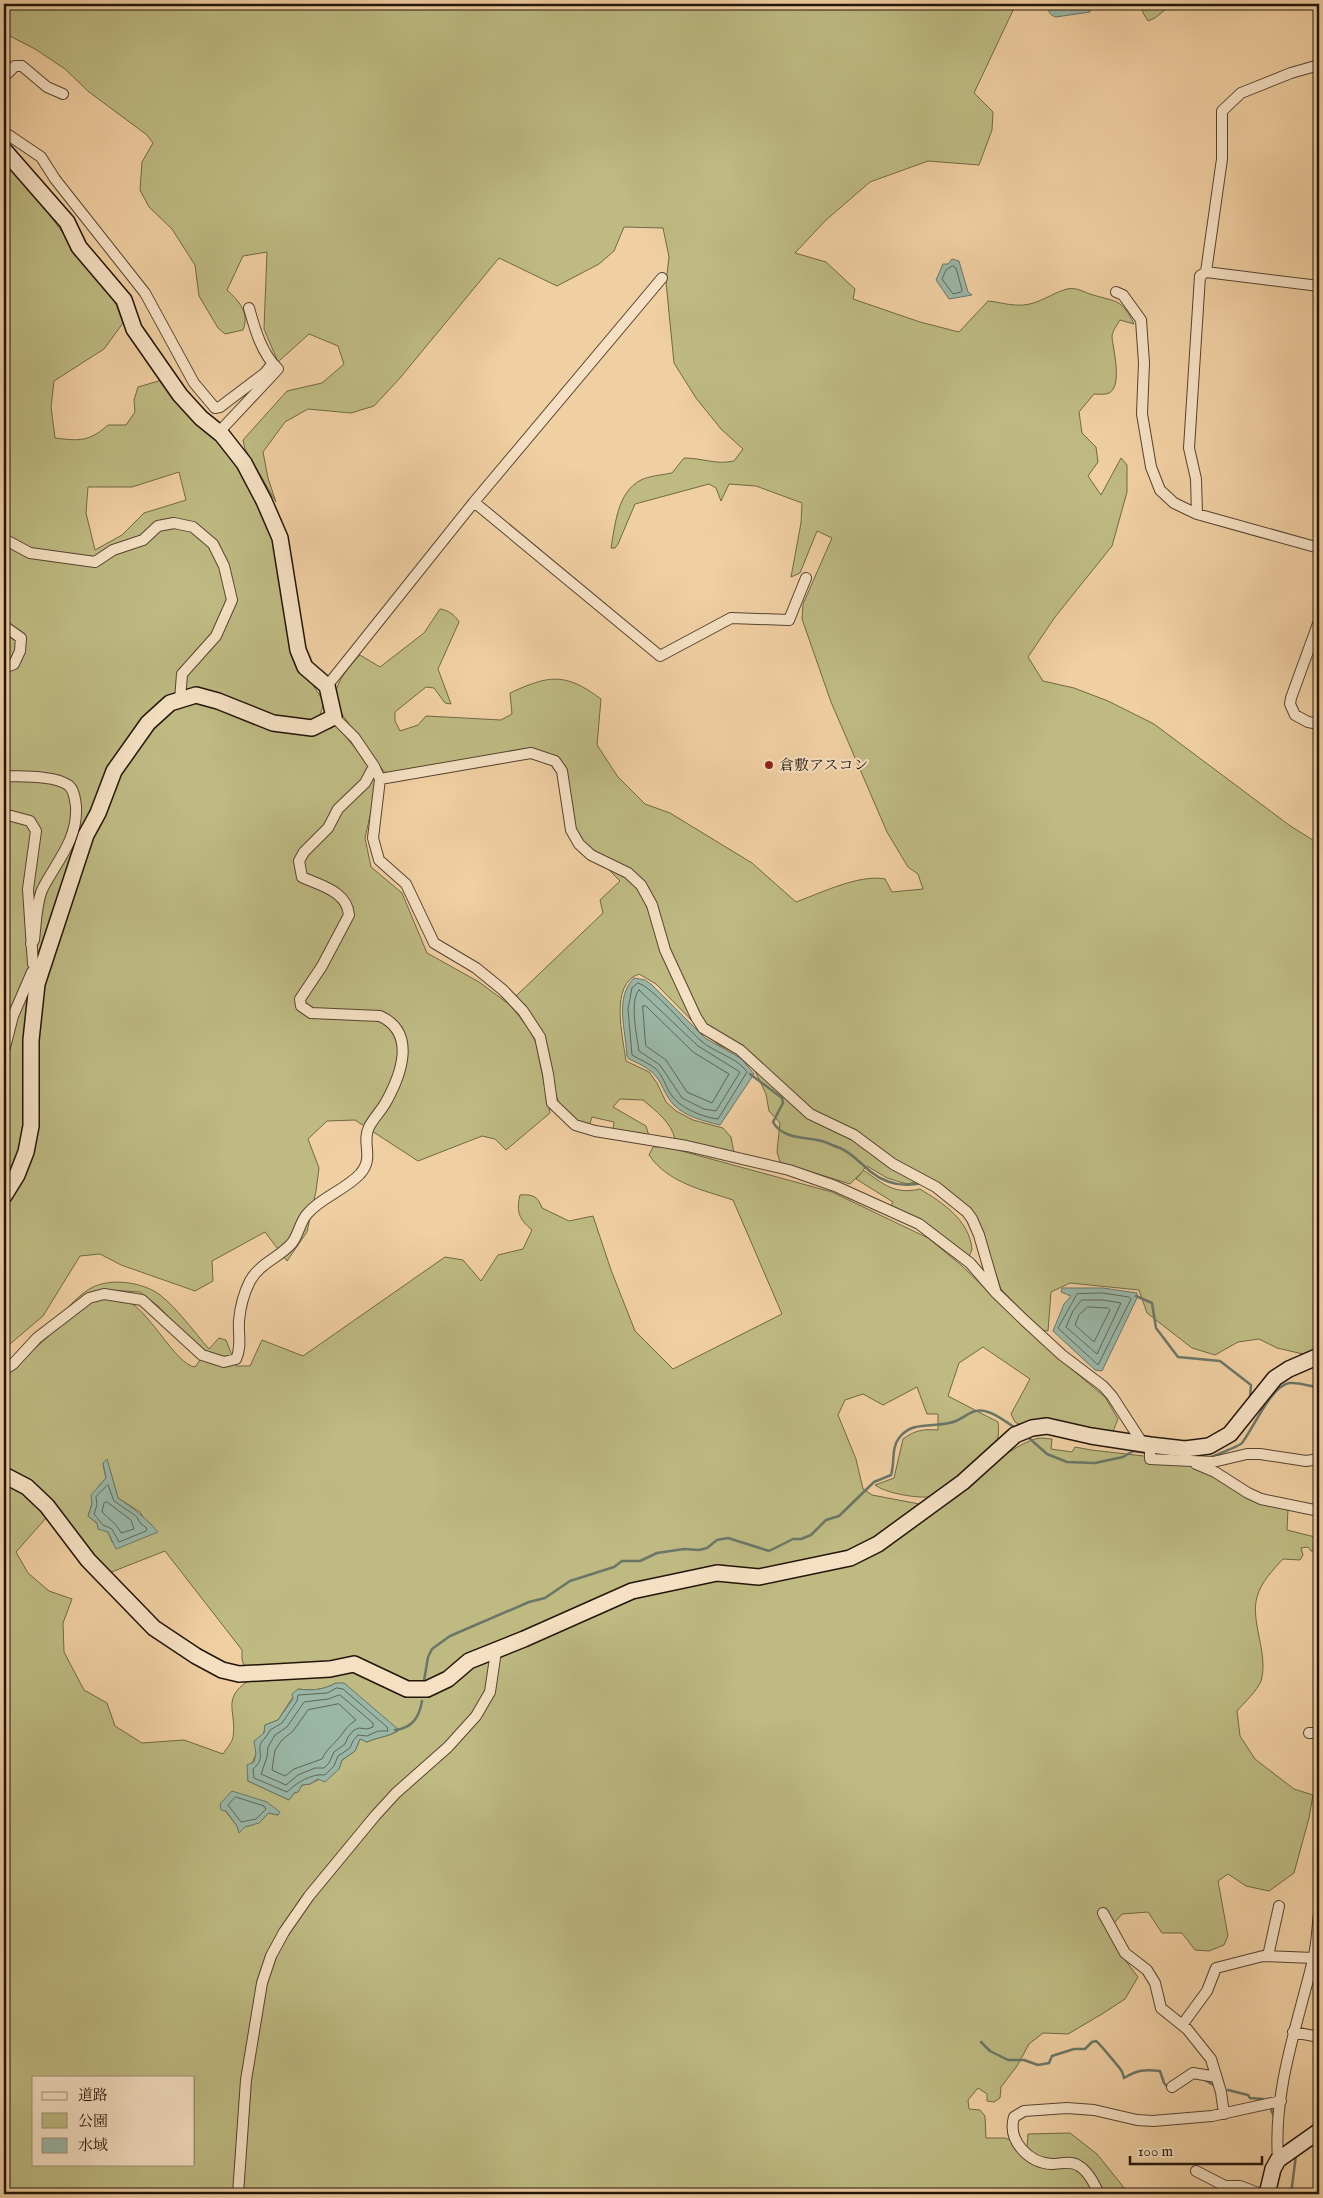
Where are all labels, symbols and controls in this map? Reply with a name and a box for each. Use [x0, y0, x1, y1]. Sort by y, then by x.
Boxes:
place label: 倉敷アスコン [779, 756, 868, 775]
marker: 倉敷アスコン [763, 759, 775, 771]
legend [32, 2076, 195, 2166]
text: 道路 [78, 2086, 108, 2105]
text: 公園 [78, 2112, 108, 2131]
scale bar [1130, 2133, 1263, 2165]
text: 水域 [78, 2136, 108, 2155]
text: 100 m [1138, 2142, 1174, 2161]

